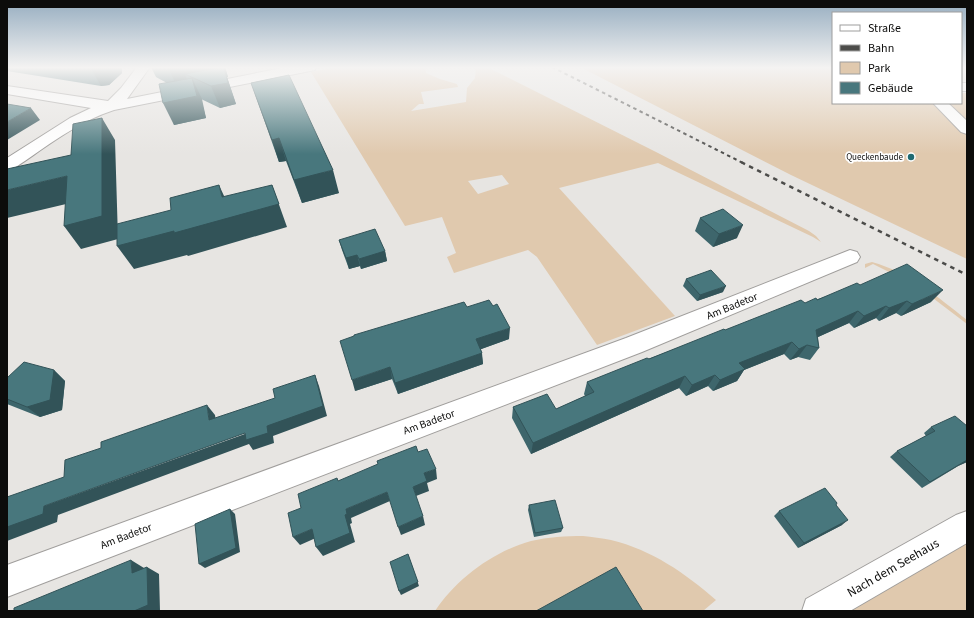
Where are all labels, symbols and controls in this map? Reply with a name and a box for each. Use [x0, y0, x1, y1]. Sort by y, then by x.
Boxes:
legend [832, 12, 962, 104]
text: Straße [868, 20, 901, 37]
text: Bahn [868, 40, 894, 57]
text: Park [868, 60, 890, 77]
text: Gebäude [868, 80, 913, 97]
place label: Queckenbaude [846, 151, 904, 164]
marker: Queckenbaude [906, 152, 916, 162]
street label: Am Badetor [704, 289, 760, 323]
street label: Am Badetor [401, 406, 457, 438]
street label: Am Badetor [98, 519, 154, 553]
street label: Nach dem Seehaus [844, 534, 943, 602]

